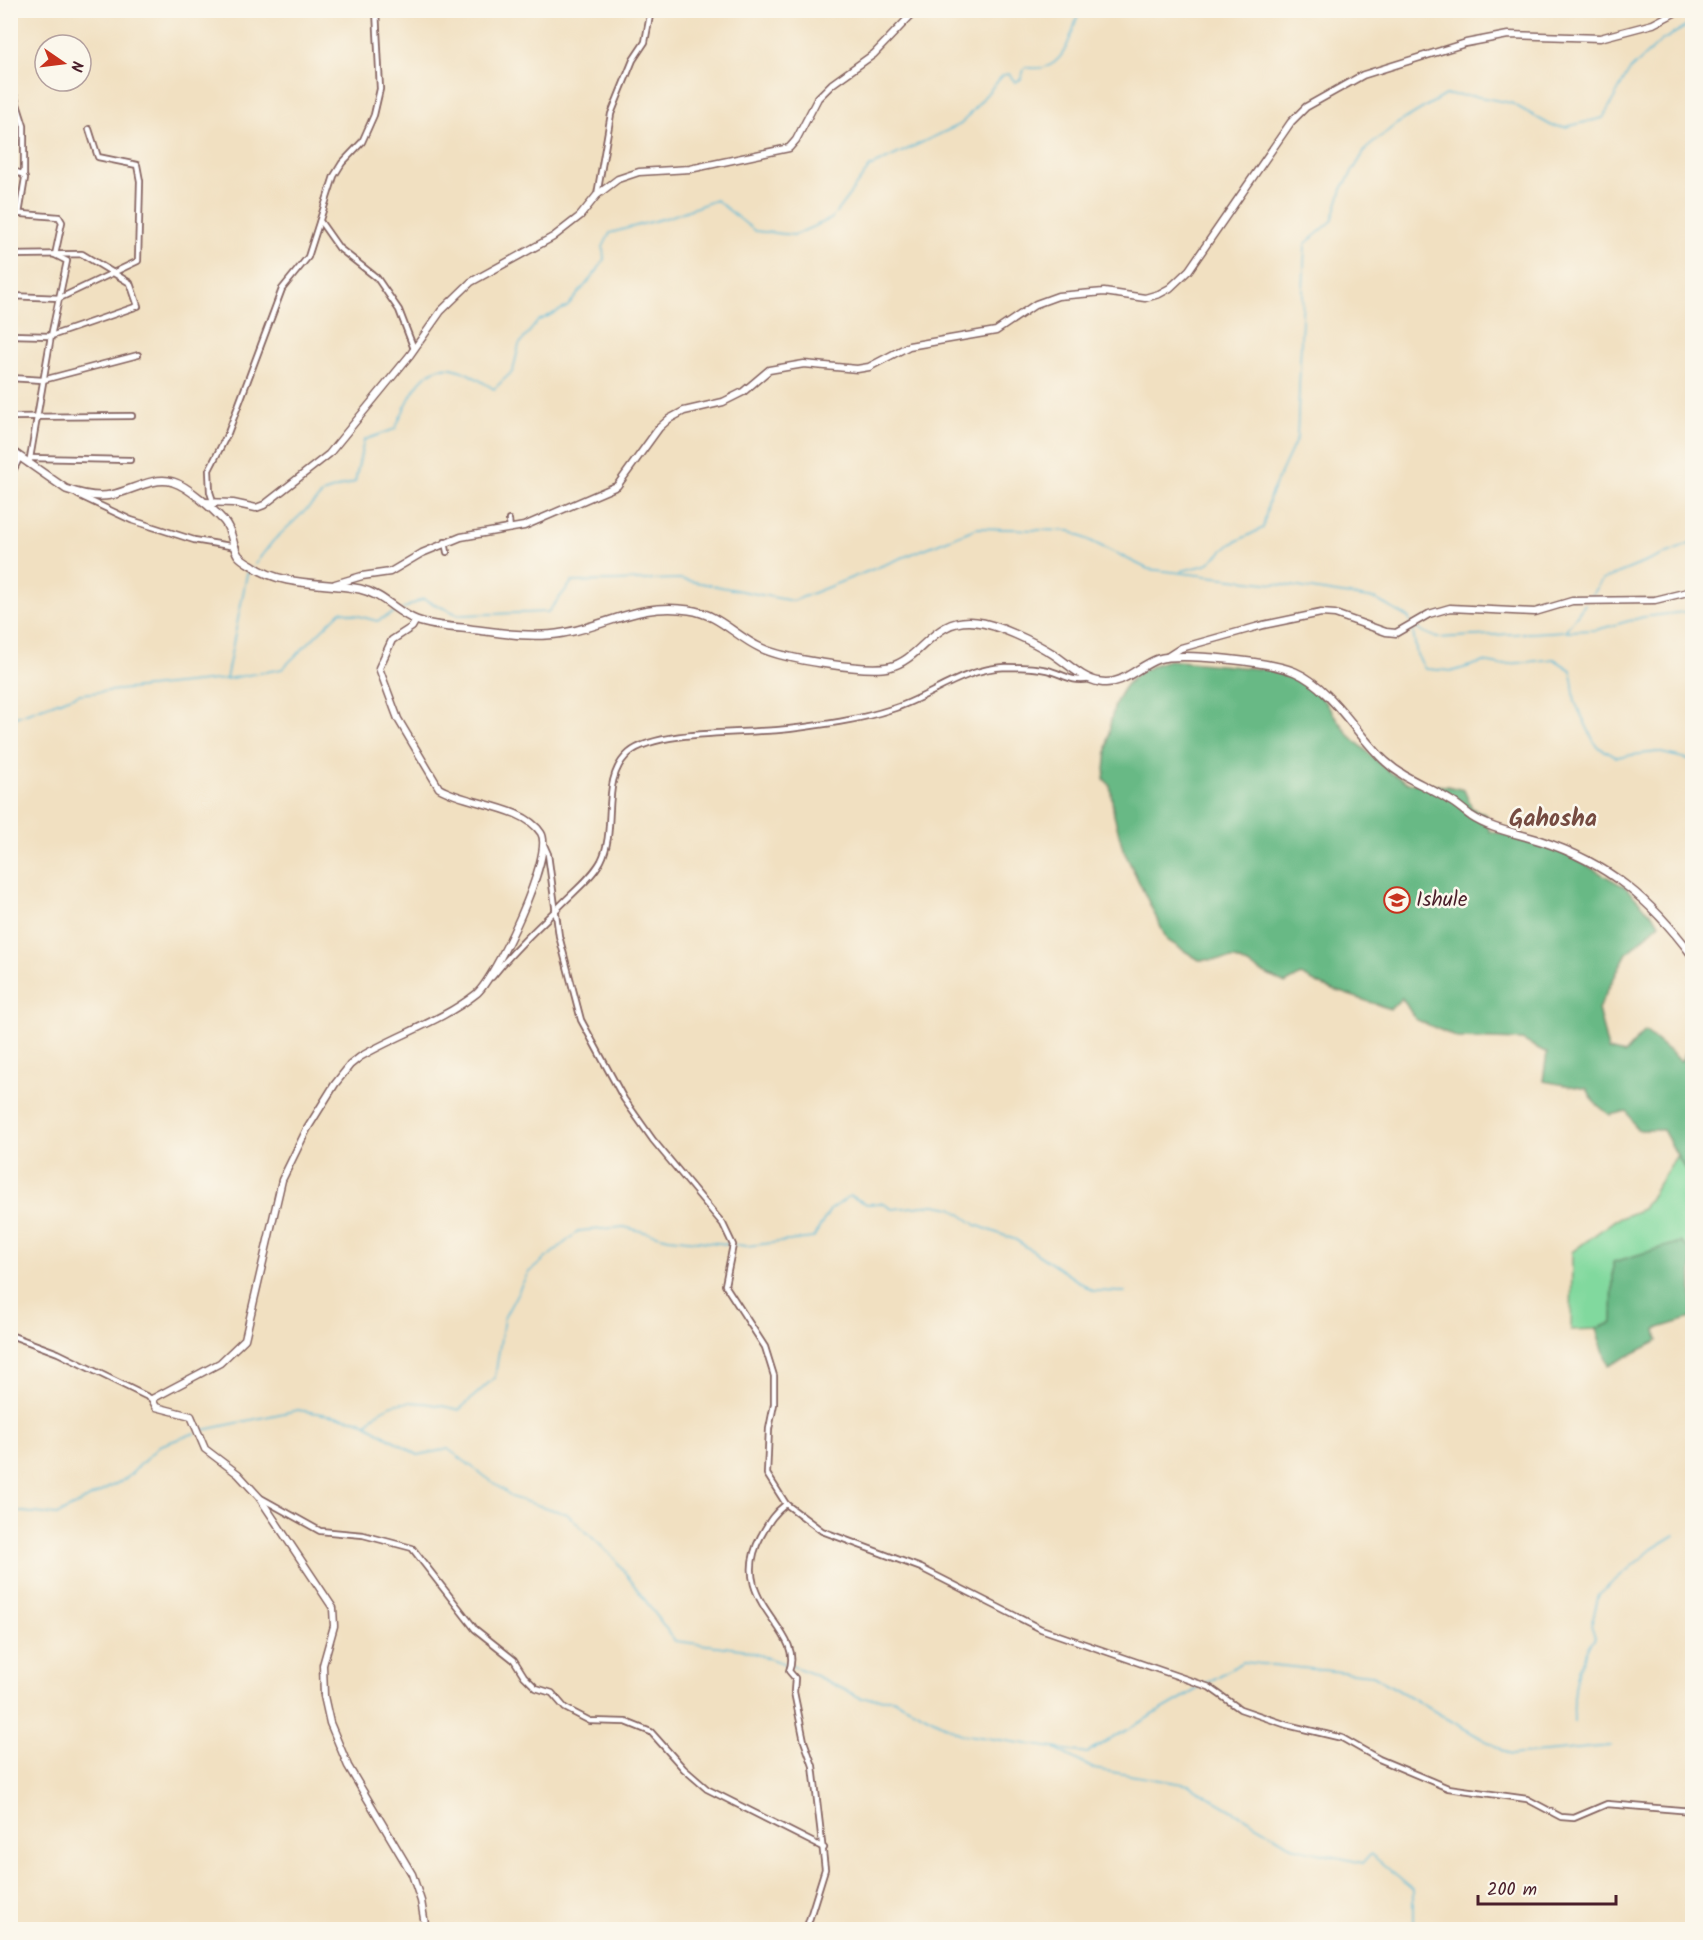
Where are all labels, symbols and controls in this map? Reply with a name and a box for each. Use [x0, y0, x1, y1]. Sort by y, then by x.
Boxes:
north arrow [33, 33, 93, 93]
text: N [63, 58, 89, 74]
district label: Gahosha [1509, 800, 1597, 839]
place label: Ishule [1416, 884, 1468, 917]
school or university icon: Ishule [1382, 885, 1412, 915]
scale bar [1478, 1868, 1616, 1906]
text: 200 m [1487, 1876, 1537, 1905]

